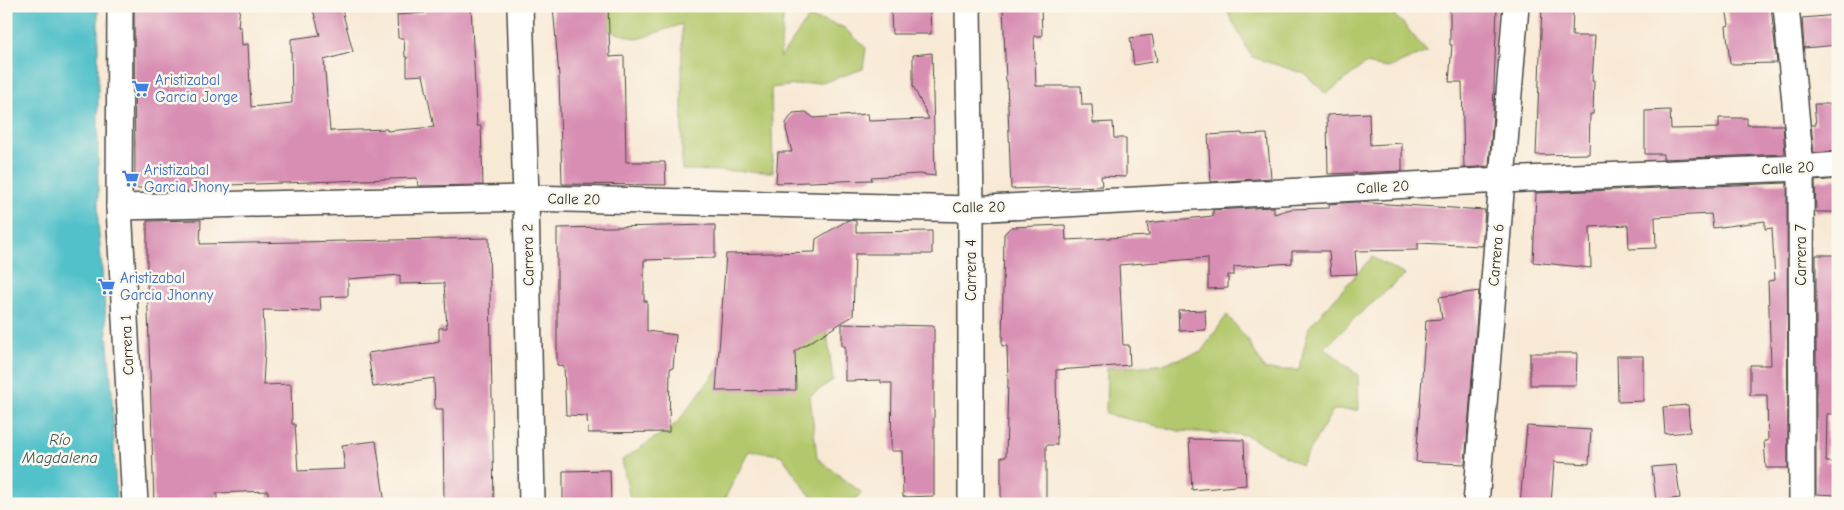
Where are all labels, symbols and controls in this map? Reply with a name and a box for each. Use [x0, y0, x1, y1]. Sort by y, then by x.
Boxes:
place label: Aristizabal Garcia Jorge [155, 71, 239, 106]
supermarket icon: Aristizabal Garcia Jorge [131, 79, 151, 99]
street label: Calle 20 [1761, 158, 1815, 178]
place label: Aristizabal Garcia Jhony [144, 161, 229, 196]
supermarket icon: Aristizabal Garcia Jhony [120, 169, 140, 189]
street label: Calle 20 [1356, 177, 1410, 197]
street label: Calle 20 [547, 190, 601, 208]
street label: Calle 20 [952, 198, 1006, 216]
street label: Carrera 6 [1484, 223, 1508, 287]
street label: Carrera 2 [518, 224, 538, 286]
street label: Carrera 7 [1792, 224, 1810, 286]
street label: Carrera 4 [962, 239, 980, 301]
place label: Aristizabal Garcia Jhonny [120, 269, 214, 304]
supermarket icon: Aristizabal Garcia Jhonny [96, 277, 116, 297]
street label: Carrera 1 [116, 314, 138, 376]
water label: Río Magdalena [21, 431, 98, 467]

